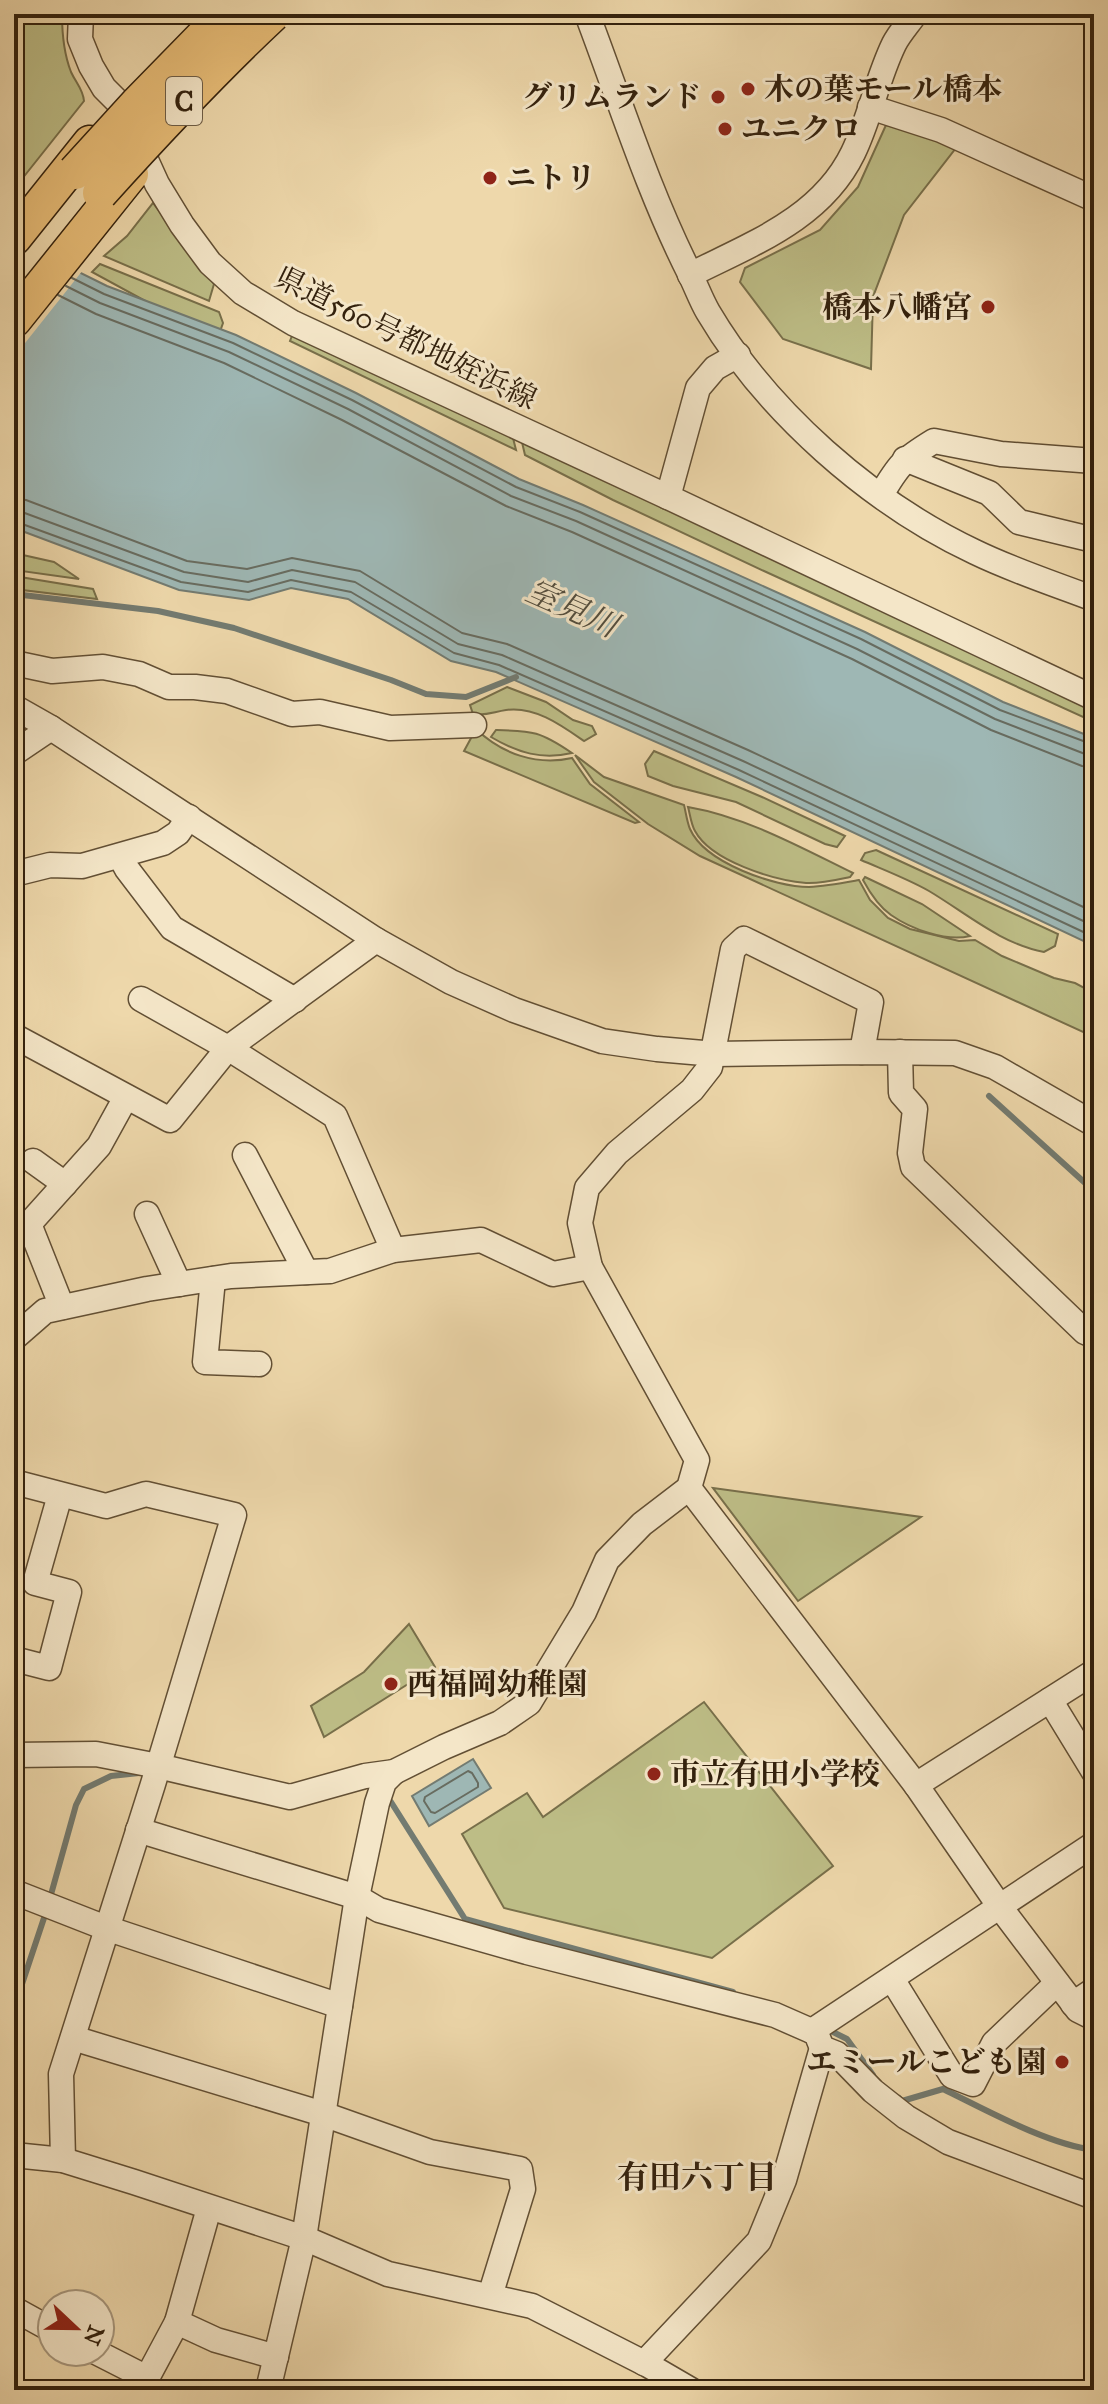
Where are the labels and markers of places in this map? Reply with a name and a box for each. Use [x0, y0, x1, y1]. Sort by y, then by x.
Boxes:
place label: 木の葉モール橋本 [764, 71, 1002, 107]
place label: グリムランド [522, 79, 702, 115]
marker: 木の葉モール橋本 [739, 80, 757, 98]
marker: グリムランド [709, 88, 727, 106]
place label: ユニクロ [741, 111, 861, 147]
marker: ユニクロ [716, 120, 734, 138]
place label: ニトリ [506, 160, 596, 196]
marker: ニトリ [481, 169, 499, 187]
place label: 橋本八幡宮 [822, 289, 972, 325]
marker: 橋本八幡宮 [979, 298, 997, 316]
place label: 西福岡幼稚園 [407, 1666, 587, 1702]
marker: 西福岡幼稚園 [382, 1675, 400, 1693]
place label: 市立有田小学校 [670, 1756, 880, 1792]
marker: 市立有田小学校 [645, 1765, 663, 1783]
place label: エミールこども園 [807, 2044, 1046, 2080]
marker: エミールこども園 [1053, 2053, 1071, 2071]

